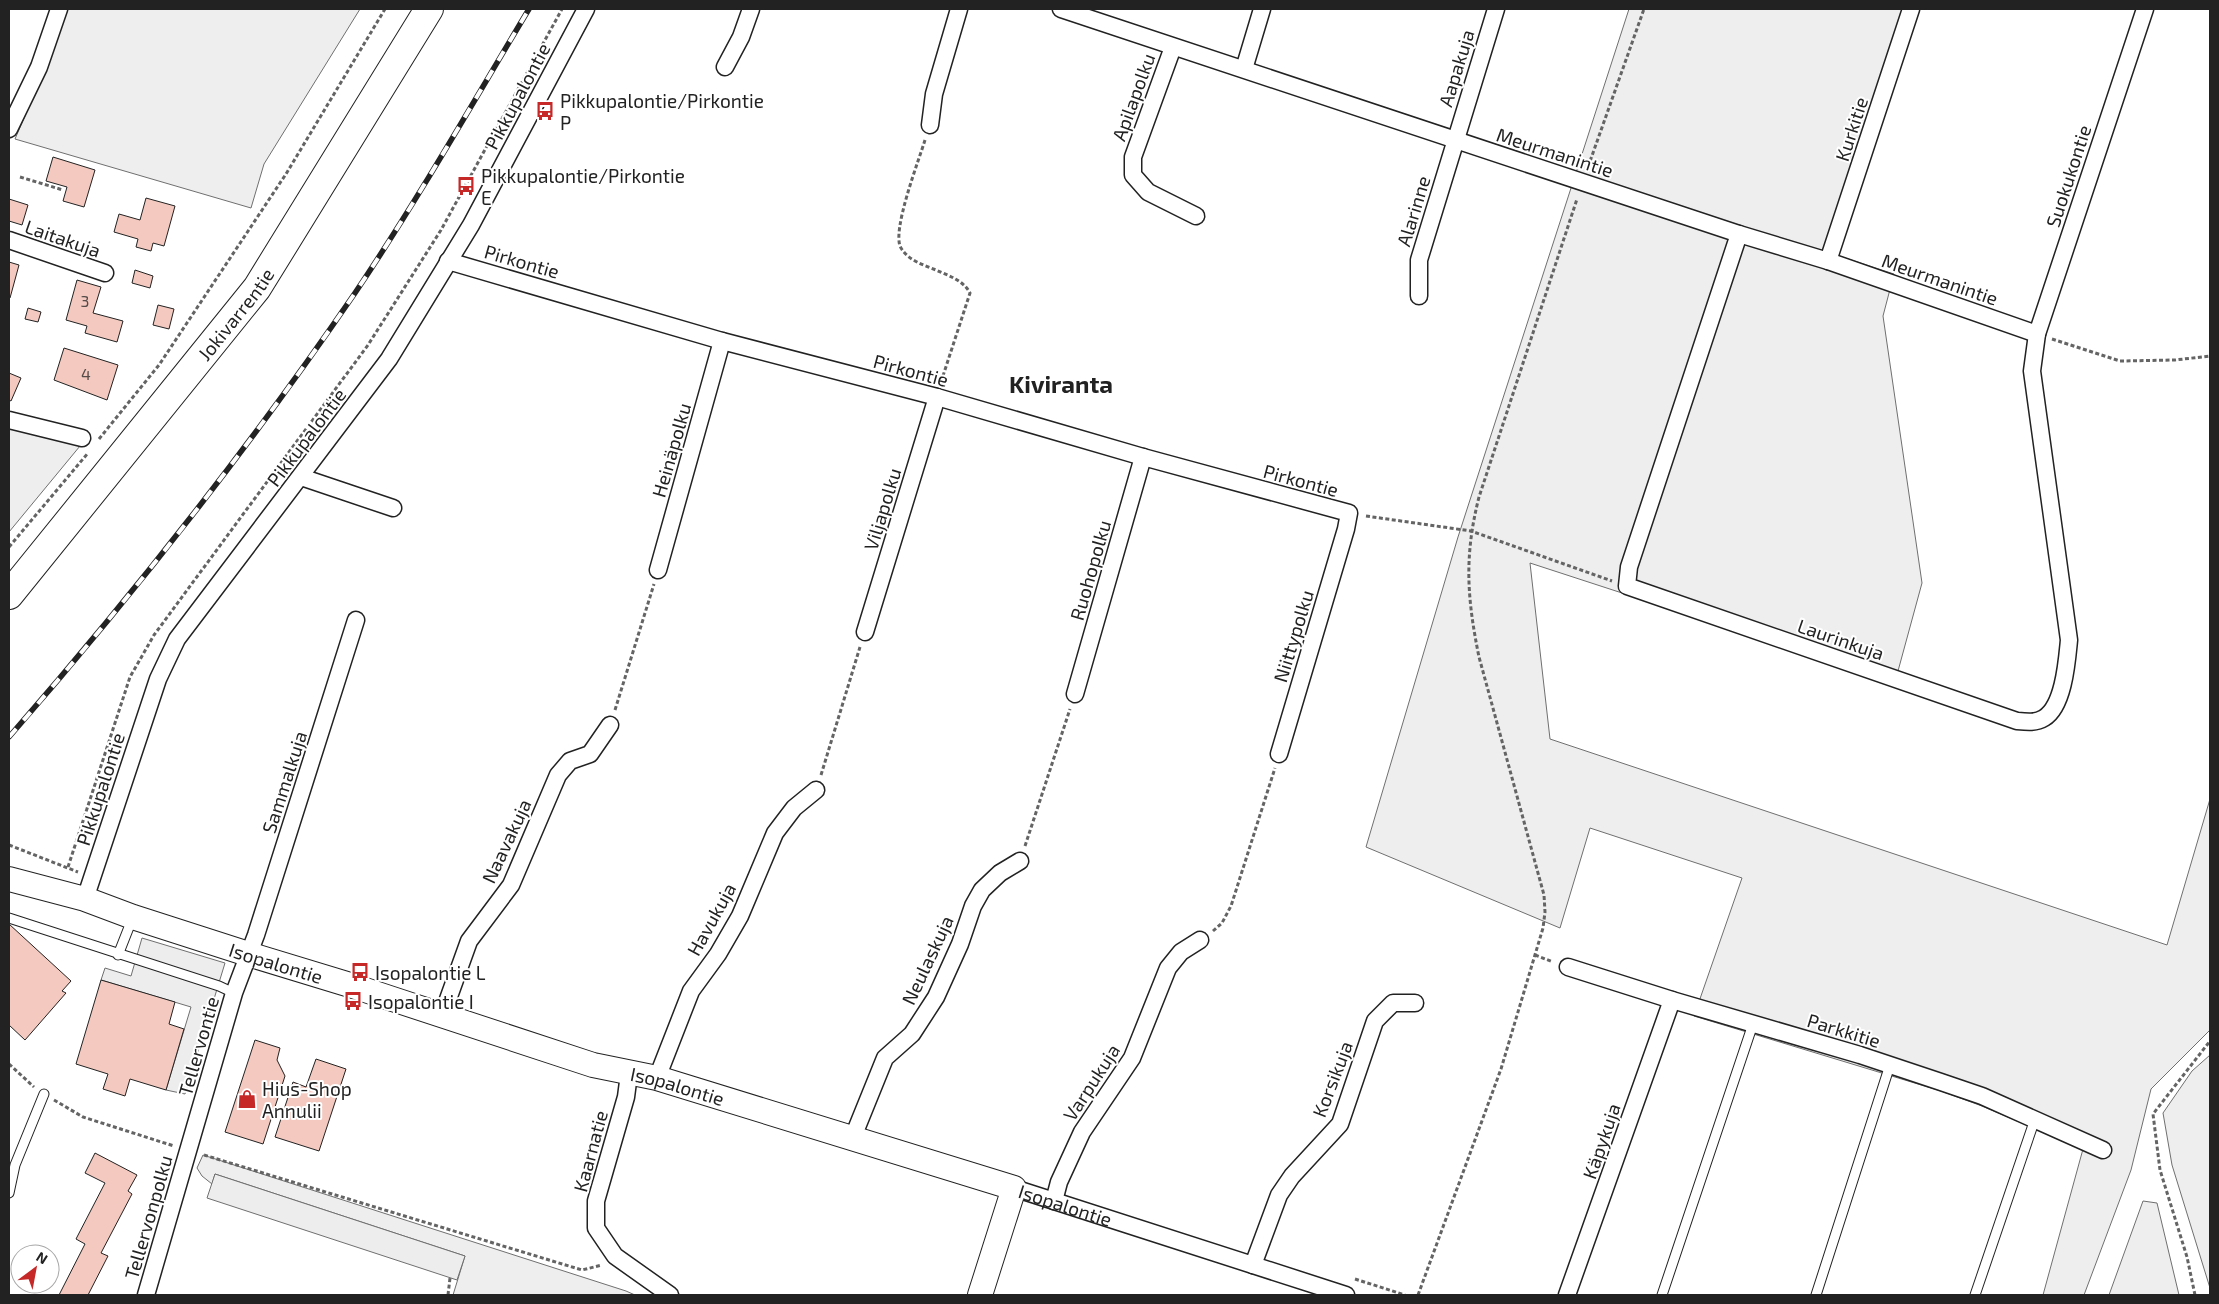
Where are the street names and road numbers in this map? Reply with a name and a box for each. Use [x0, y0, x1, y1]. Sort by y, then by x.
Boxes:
street label: Aapakuja [1433, 27, 1479, 109]
street label: Pikkupalontie [479, 39, 555, 153]
street label: Apilapolku [1107, 50, 1159, 144]
street label: Kurkitie [1830, 94, 1872, 164]
street label: Meurmanintie [1494, 122, 1616, 182]
street label: Suokukontie [2041, 122, 2095, 230]
street label: Alarinne [1391, 173, 1435, 249]
street label: Laitakuja [22, 214, 104, 262]
street label: Pirkontie [482, 239, 562, 283]
street label: Meurmanintie [1879, 248, 2001, 310]
street label: Jokivarrentie [192, 264, 278, 364]
street label: Pirkontie [871, 349, 951, 391]
street label: Pikkupalontie [262, 383, 350, 491]
street label: Heinäpolku [647, 400, 695, 500]
street label: Pirkontie [1261, 459, 1341, 501]
street label: Viljapolku [859, 465, 905, 553]
street label: Ruohopolku [1065, 517, 1115, 623]
street label: Niittypolku [1268, 587, 1318, 685]
street label: Laurinkuja [1795, 613, 1887, 665]
street label: Sammalkuja [257, 728, 311, 836]
street label: Pikkupalontie [71, 730, 129, 848]
street label: Naavakuja [476, 795, 536, 887]
street label: Havukuja [682, 879, 740, 959]
street label: Neulaskuja [896, 912, 958, 1008]
street label: Isopalontie [226, 937, 326, 988]
street label: Tellervontie [173, 994, 223, 1098]
street label: Parkkitie [1805, 1008, 1883, 1052]
street label: Korsikuja [1307, 1038, 1357, 1120]
street label: Varpukuja [1058, 1039, 1124, 1125]
street label: Isopalontie [629, 1061, 727, 1110]
street label: Käpykuja [1577, 1100, 1625, 1182]
street label: Kaarnatie [568, 1108, 612, 1194]
street label: Tellervonpolku [119, 1152, 177, 1282]
street label: Isopalontie [1016, 1179, 1115, 1230]

